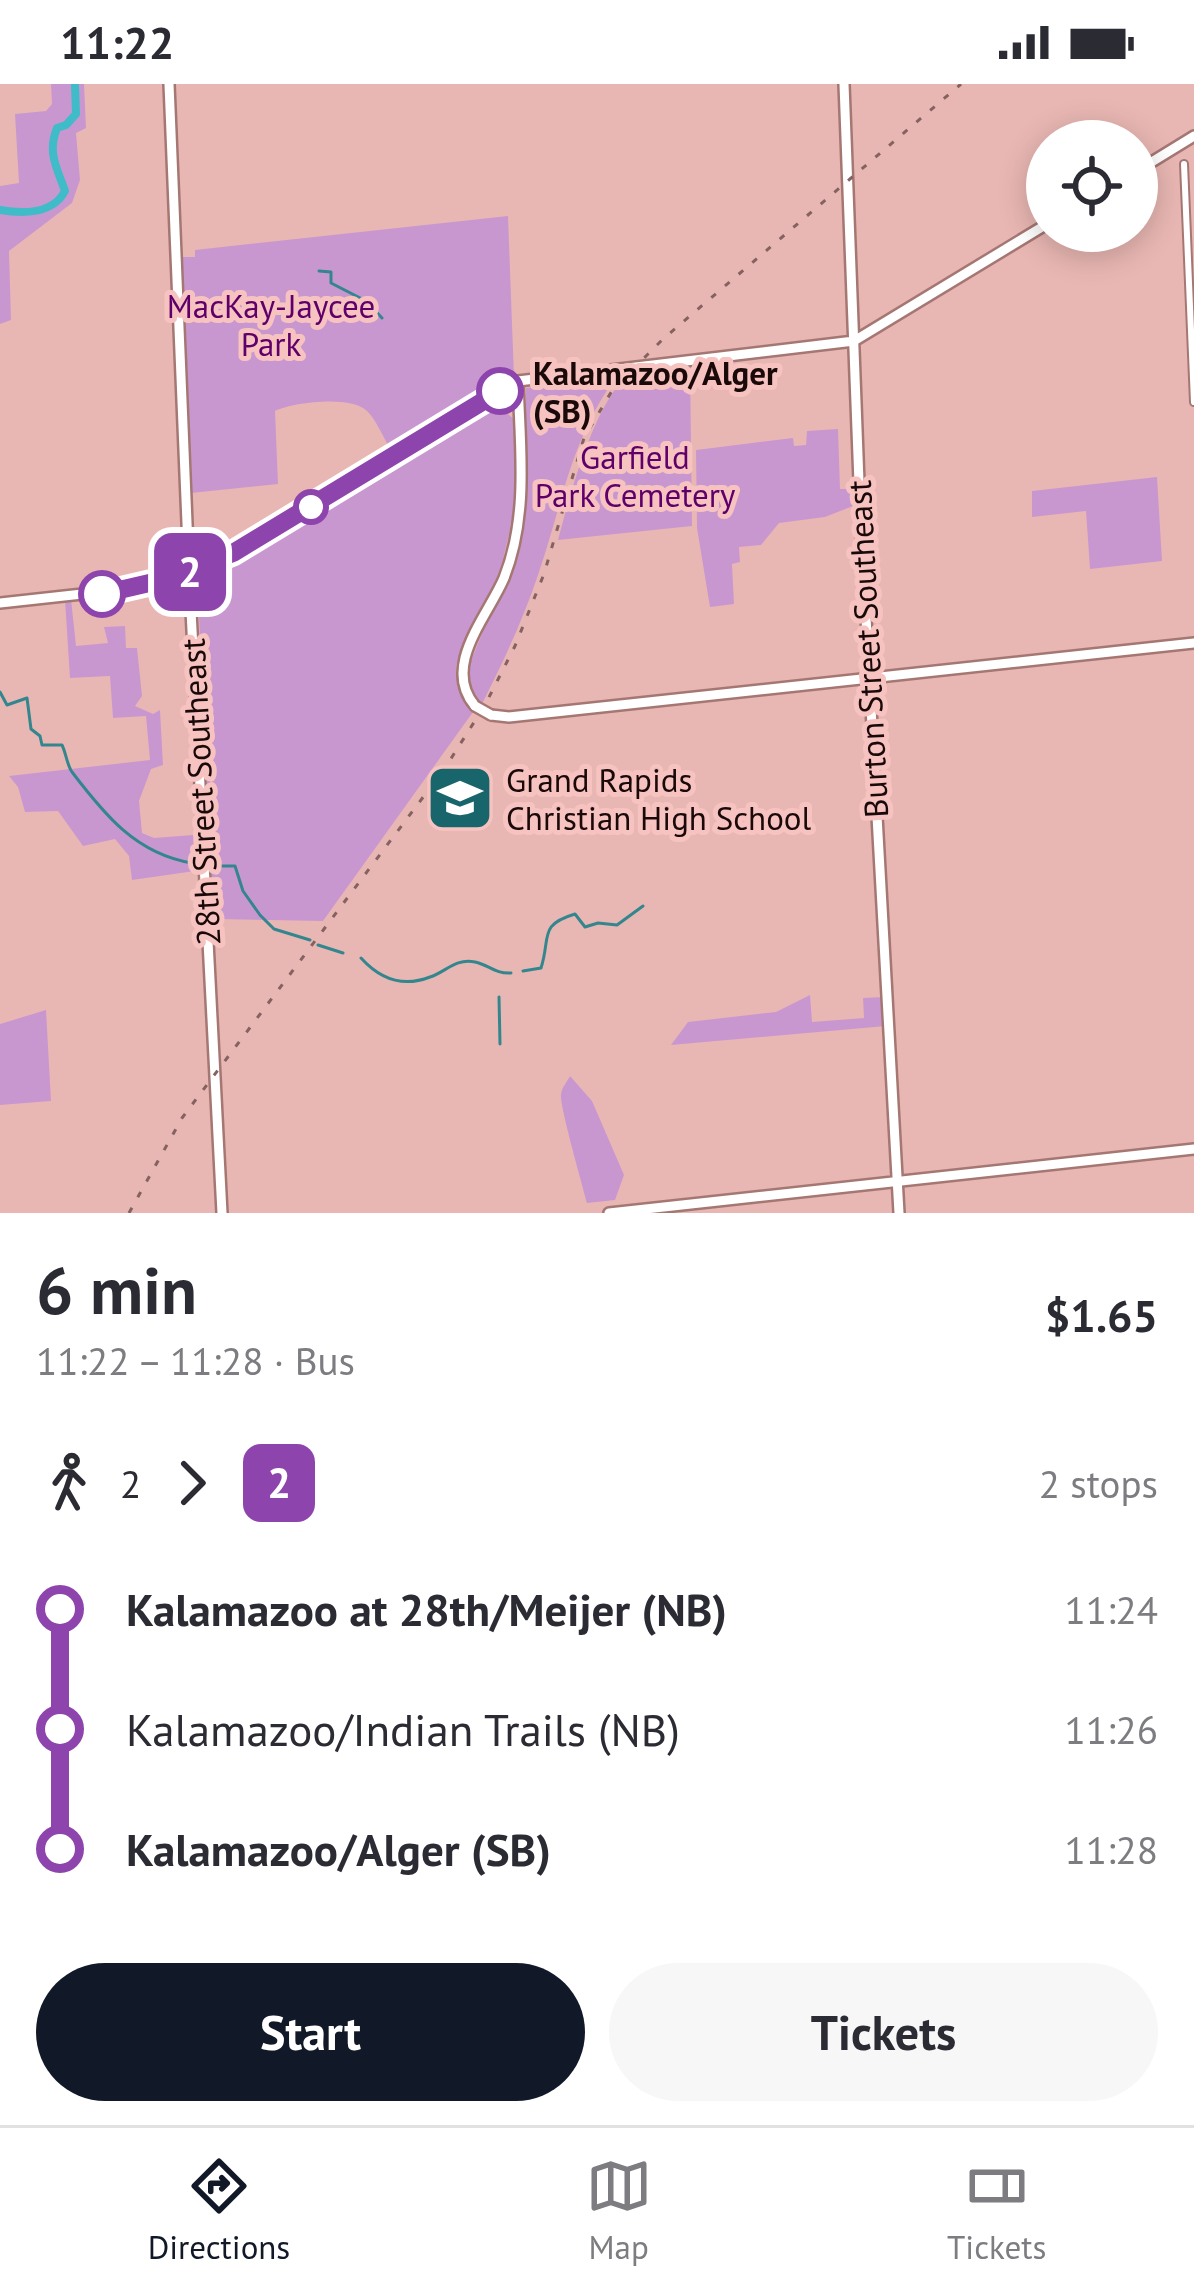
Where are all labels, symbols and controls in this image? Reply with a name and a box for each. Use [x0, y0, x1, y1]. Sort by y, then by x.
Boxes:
text: 11:22 [60, 13, 174, 71]
map controls [1026, 120, 1158, 252]
button: locate [1026, 120, 1158, 252]
park label: MacKay-Jaycee Park [167, 284, 375, 365]
place label: Kalamazoo/Alger (SB) [533, 351, 778, 432]
marker: Kalamazoo/Alger (SB) [478, 369, 522, 413]
park label: Garfield Park Cemetery [535, 435, 736, 516]
street label: Burton Street Southeast [837, 479, 897, 819]
unlabelled marker [295, 491, 327, 523]
line badge: 2 [151, 533, 229, 611]
text: 2 [178, 544, 202, 599]
unlabelled marker [80, 572, 124, 616]
street label: 28th Street Southeast [170, 637, 230, 947]
place label: Grand Rapids Christian High School [506, 758, 812, 839]
school or university icon: Grand Rapids Christian High School [425, 763, 495, 833]
text: 6 min [36, 1247, 197, 1332]
text: $1.65 [1045, 1286, 1158, 1344]
text: 11:22 – 11:28 · Bus [36, 1335, 355, 1386]
icon: walk [36, 1450, 102, 1516]
icon: forward [159, 1450, 225, 1516]
text: 2 [267, 1455, 291, 1510]
text: 2 [120, 1458, 141, 1509]
text: 2 stops [1039, 1458, 1158, 1509]
text: Kalamazoo at 28th/Meijer (NB) [126, 1580, 727, 1638]
text: 11:24 [1064, 1584, 1158, 1635]
text: Kalamazoo/Indian Trails (NB) [126, 1700, 680, 1758]
text: 11:26 [1064, 1704, 1158, 1755]
text: Kalamazoo/Alger (SB) [126, 1820, 551, 1878]
text: 11:28 [1064, 1824, 1158, 1875]
button: Start [36, 1963, 585, 2101]
button: Tickets [609, 1963, 1158, 2101]
tab: Directions [148, 2153, 290, 2268]
tab: Map [586, 2153, 652, 2268]
tab: Tickets [947, 2153, 1046, 2268]

